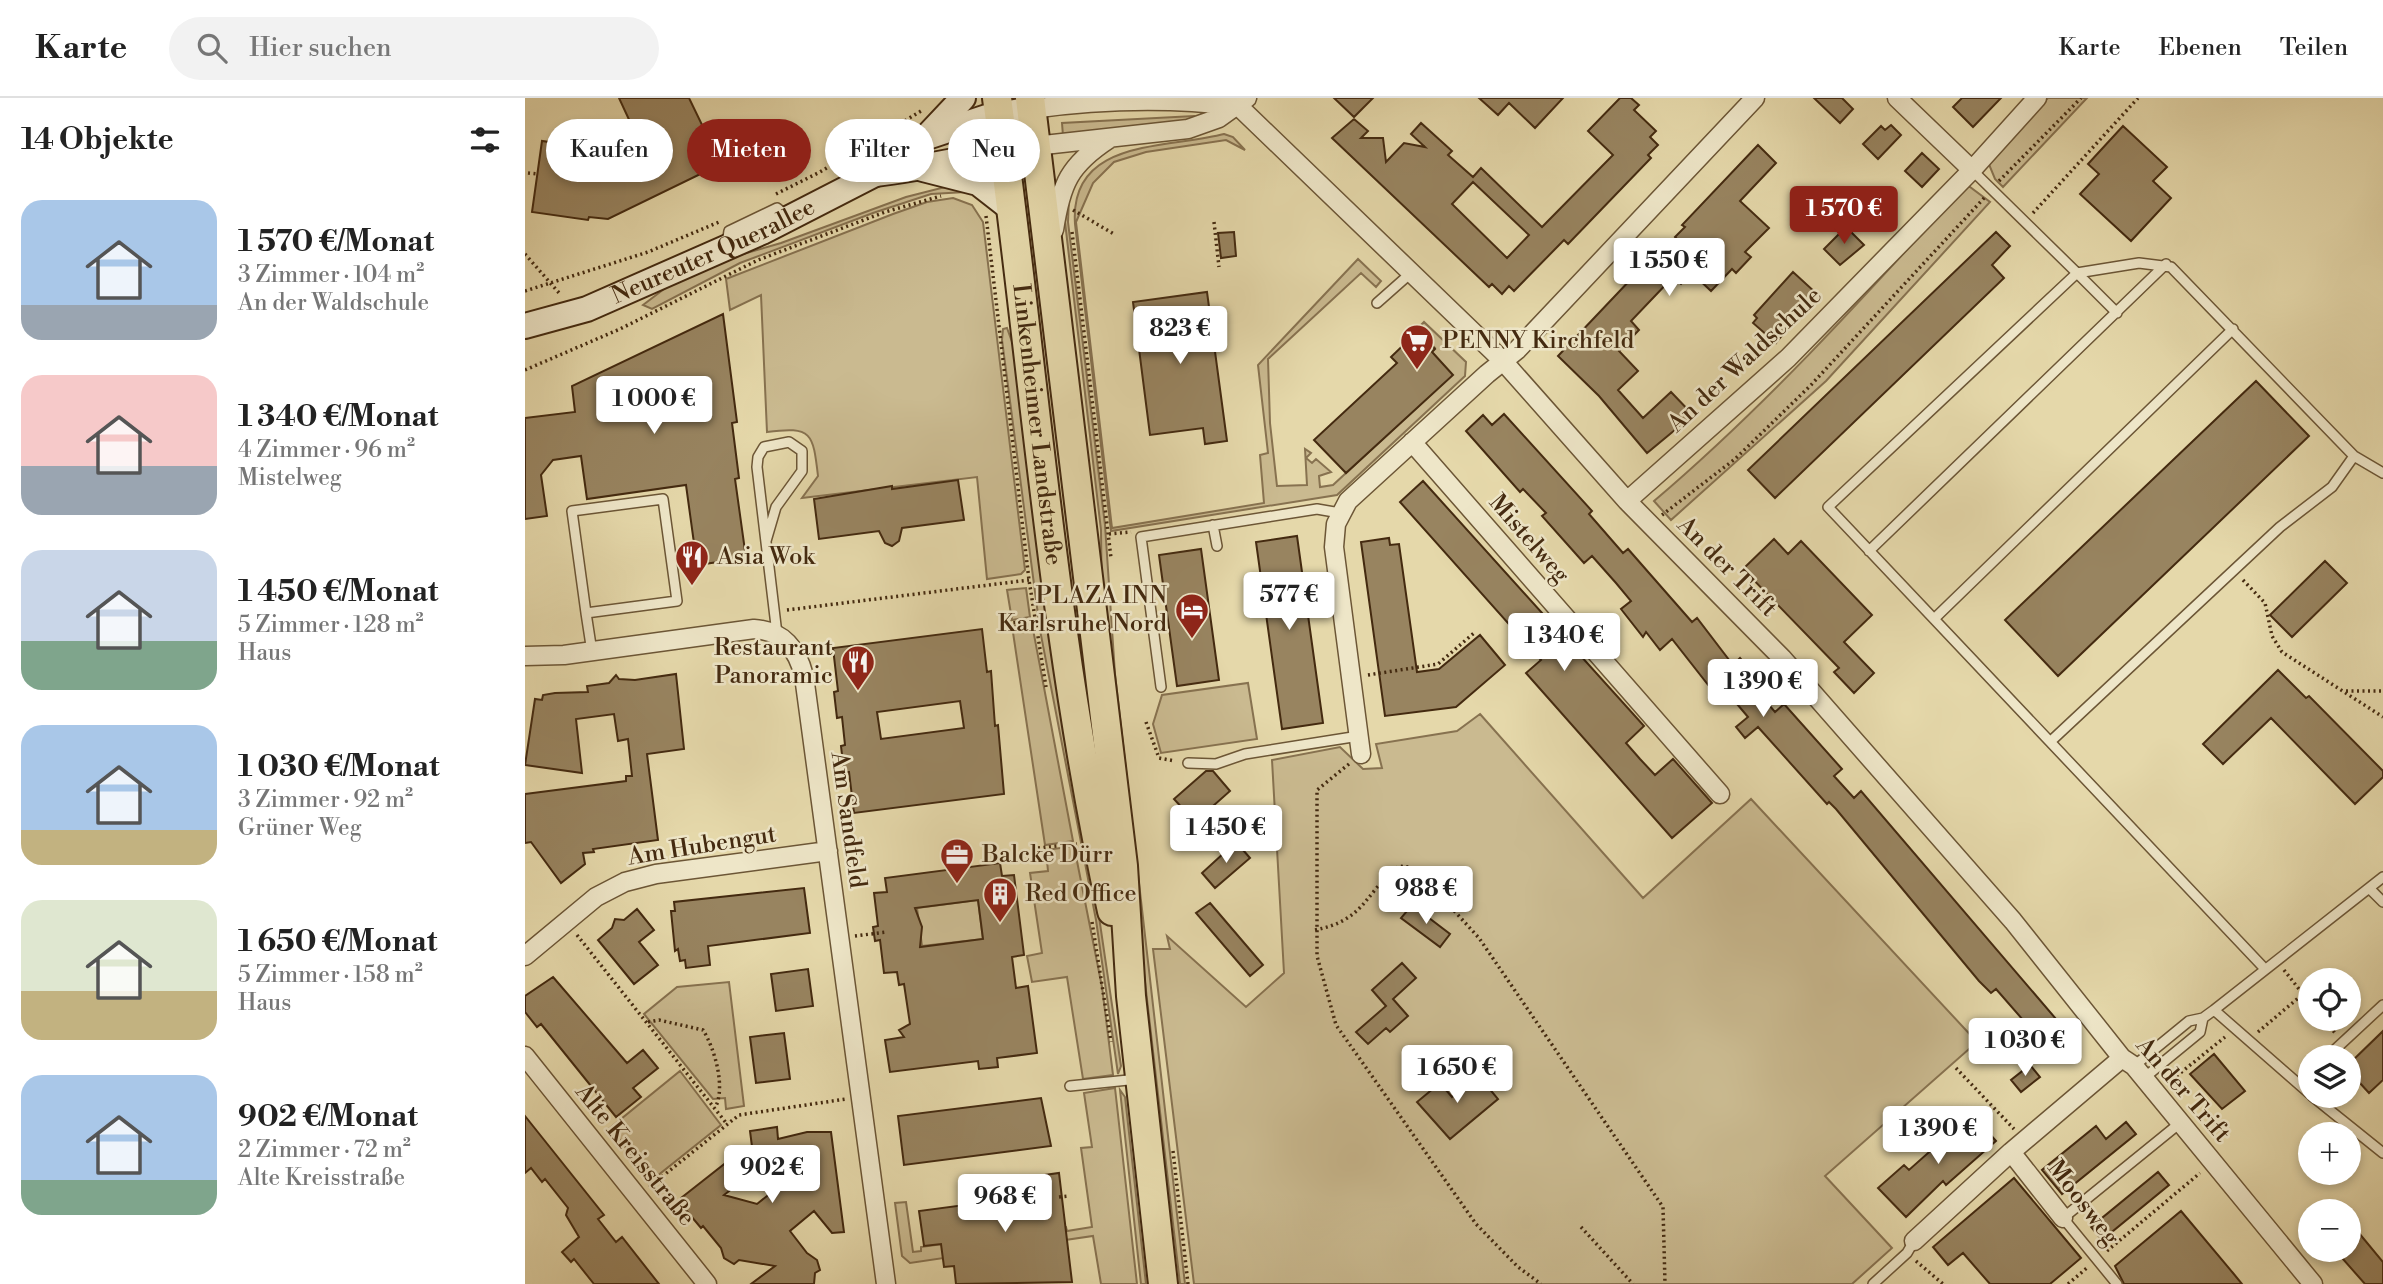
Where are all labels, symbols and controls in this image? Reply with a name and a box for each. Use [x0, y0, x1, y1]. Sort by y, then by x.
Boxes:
search box [169, 17, 659, 80]
text: Karte [35, 28, 127, 69]
icon: search [193, 29, 231, 67]
text: Hier suchen [249, 32, 392, 64]
text: Karte [2059, 33, 2121, 63]
text: Ebenen [2159, 33, 2242, 63]
text: Teilen [2280, 33, 2348, 63]
chip: Kaufen [546, 119, 673, 182]
chip: Mieten [687, 119, 811, 182]
chip: Filter [825, 119, 934, 182]
chip: Neu [948, 119, 1040, 182]
text: 14 Objekte [21, 121, 174, 159]
icon: filters [466, 121, 504, 159]
pin: 1 570 € [1779, 186, 1909, 246]
street label: Neureuter Querallee [607, 192, 820, 311]
text: 1 570 € [1806, 195, 1882, 223]
text: 1 570 €/Monat [238, 223, 434, 261]
icon: home [77, 228, 161, 312]
pin: 1 550 € [1604, 238, 1734, 298]
text: 1 550 € [1630, 247, 1708, 275]
text: 3 Zimmer · 104 m² [238, 261, 424, 289]
street label: An der Waldschule [1661, 281, 1828, 440]
street label: Linkenheimer Landstraße [1005, 282, 1069, 567]
text: An der Waldschule [238, 289, 429, 317]
pin: 823 € [1131, 306, 1229, 366]
text: 823 € [1149, 315, 1211, 343]
supermarket icon: PENNY Kirchfeld [1398, 322, 1436, 371]
place label: PENNY Kirchfeld [1442, 326, 1635, 356]
pin: 1 000 € [589, 376, 719, 436]
text: 1 000 € [612, 385, 696, 413]
text: 1 340 €/Monat [238, 398, 438, 436]
icon: home [77, 403, 161, 487]
text: 4 Zimmer · 96 m² [238, 436, 415, 464]
text: Mistelweg [238, 464, 342, 492]
street label: Mistelweg [1482, 488, 1576, 590]
street label: An der Trift [1670, 510, 1784, 624]
restaurant icon: Asia Wok [673, 538, 711, 587]
place label: Asia Wok [716, 542, 817, 572]
text: 1 450 €/Monat [238, 573, 439, 611]
pin: 577 € [1240, 573, 1338, 632]
icon: home [77, 578, 161, 662]
place label: PLAZA INN Karlsruhe Nord [998, 581, 1167, 639]
text: 577 € [1259, 581, 1319, 609]
hotel icon: PLAZA INN Karlsruhe Nord [1173, 591, 1211, 640]
text: 5 Zimmer · 128 m² [238, 611, 424, 639]
pin: 1 340 € [1499, 614, 1629, 673]
text: 1 340 € [1524, 622, 1604, 650]
place label: Restaurant Panoramic [714, 633, 833, 691]
text: Haus [238, 639, 291, 667]
restaurant icon: Restaurant Panoramic [839, 643, 877, 692]
pin: 1 390 € [1698, 660, 1828, 719]
text: 1 390 € [1724, 668, 1802, 696]
text: 1 030 €/Monat [238, 748, 440, 786]
street label: Am Sandfeld [823, 749, 872, 890]
icon: home [77, 753, 161, 837]
text: 3 Zimmer · 92 m² [238, 786, 413, 814]
pin: 1 450 € [1161, 806, 1291, 865]
text: Grüner Weg [238, 814, 362, 842]
text: 1 450 € [1186, 814, 1266, 842]
street label: Am Hubengut [625, 819, 779, 873]
office icon: Balcke Dürr [938, 836, 976, 885]
place label: Balcke Dürr [981, 840, 1113, 870]
pin: 988 € [1377, 866, 1475, 926]
building icon: Red Office [981, 875, 1019, 924]
text: 988 € [1395, 875, 1457, 903]
place label: Red Office [1025, 879, 1137, 909]
text: 1 650 €/Monat [238, 923, 437, 961]
icon: home [77, 928, 161, 1012]
text: 5 Zimmer · 158 m² [238, 961, 423, 989]
map controls [2298, 968, 2361, 1262]
button: locate [2298, 968, 2361, 1031]
text: Haus [238, 989, 291, 1017]
pin: 1 030 € [1960, 1018, 2090, 1078]
text: 1 030 € [1985, 1027, 2065, 1055]
street label: An der Trift [2129, 1031, 2237, 1149]
button: layers [2298, 1045, 2361, 1108]
pin: 1 650 € [1392, 1046, 1522, 1105]
text: 1 650 € [1418, 1054, 1496, 1082]
street label: Alte Kreisstraße [568, 1077, 702, 1232]
text: 902 €/Monat [238, 1098, 418, 1136]
icon: home [77, 1103, 161, 1187]
pin: 1 390 € [1873, 1107, 2003, 1166]
text: 1 390 € [1899, 1115, 1977, 1143]
button: + [2298, 1122, 2361, 1185]
text: 2 Zimmer · 72 m² [238, 1136, 411, 1164]
pin: 902 € [723, 1146, 821, 1205]
text: 902 € [740, 1154, 804, 1182]
street label: Moosweg [2040, 1154, 2126, 1252]
text: Alte Kreisstraße [238, 1164, 405, 1192]
pin: 968 € [956, 1174, 1054, 1234]
text: 968 € [974, 1183, 1036, 1211]
button: − [2298, 1199, 2361, 1262]

